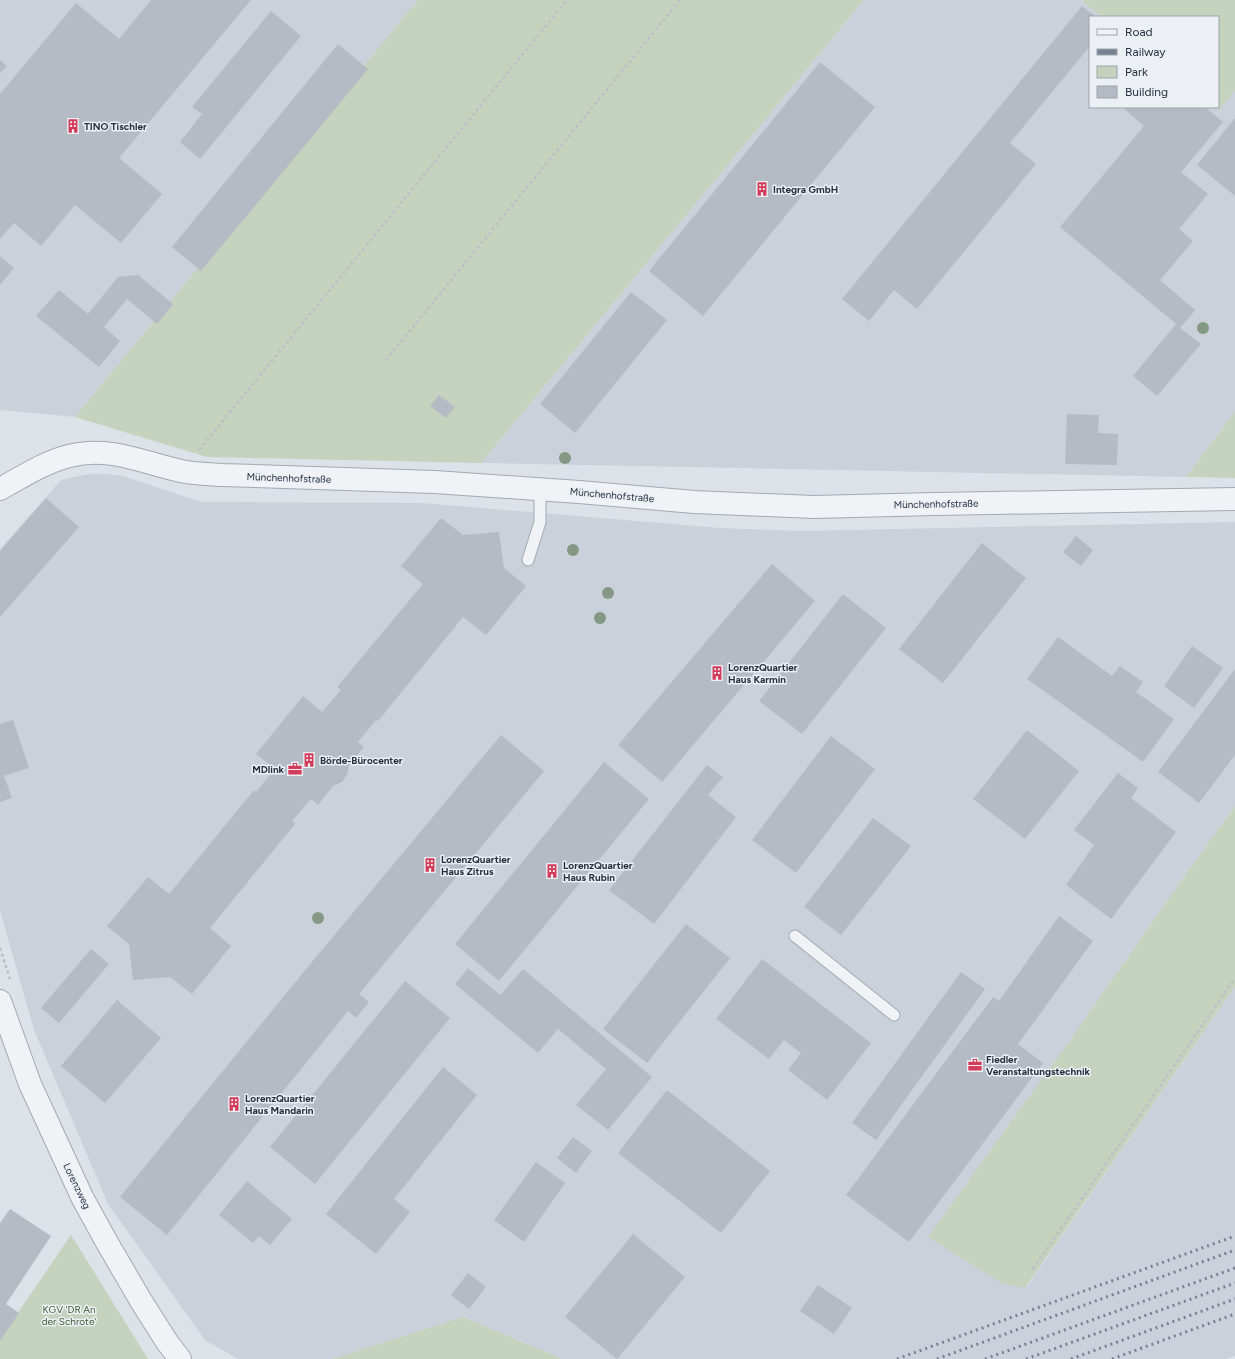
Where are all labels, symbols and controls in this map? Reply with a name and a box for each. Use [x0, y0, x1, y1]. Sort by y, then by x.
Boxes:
legend [1089, 16, 1219, 108]
text: Road [1125, 25, 1153, 39]
text: Railway [1125, 45, 1166, 59]
text: Park [1125, 65, 1148, 79]
text: Building [1125, 85, 1168, 99]
building icon: TINO Tischler [65, 118, 81, 134]
place label: TINO Tischler [84, 120, 147, 133]
building icon: Integra GmbH [754, 181, 770, 197]
place label: Integra GmbH [773, 183, 838, 196]
street label: Münchenhofstraße [246, 470, 332, 486]
street label: Münchenhofstraße [569, 485, 655, 505]
street label: Münchenhofstraße [894, 497, 979, 511]
place label: LorenzQuartier Haus Karmin [728, 661, 798, 686]
building icon: LorenzQuartier Haus Karmin [709, 665, 725, 681]
building icon: Börde-Bürocenter [301, 752, 317, 768]
place label: Börde-Bürocenter [320, 754, 403, 767]
office icon: MDlink [287, 761, 303, 777]
place label: MDlink [252, 763, 285, 776]
place label: LorenzQuartier Haus Zitrus [441, 853, 511, 878]
building icon: LorenzQuartier Haus Zitrus [422, 857, 438, 873]
place label: LorenzQuartier Haus Rubin [563, 859, 633, 884]
building icon: LorenzQuartier Haus Rubin [544, 863, 560, 879]
place label: Fiedler Veranstaltungstechnik [986, 1053, 1091, 1078]
office icon: Fiedler Veranstaltungstechnik [967, 1057, 983, 1073]
place label: LorenzQuartier Haus Mandarin [245, 1092, 315, 1117]
building icon: LorenzQuartier Haus Mandarin [226, 1096, 242, 1112]
street label: Lorenzweg [60, 1161, 94, 1211]
park label: KGV 'DR An der Schrote' [42, 1303, 96, 1328]

